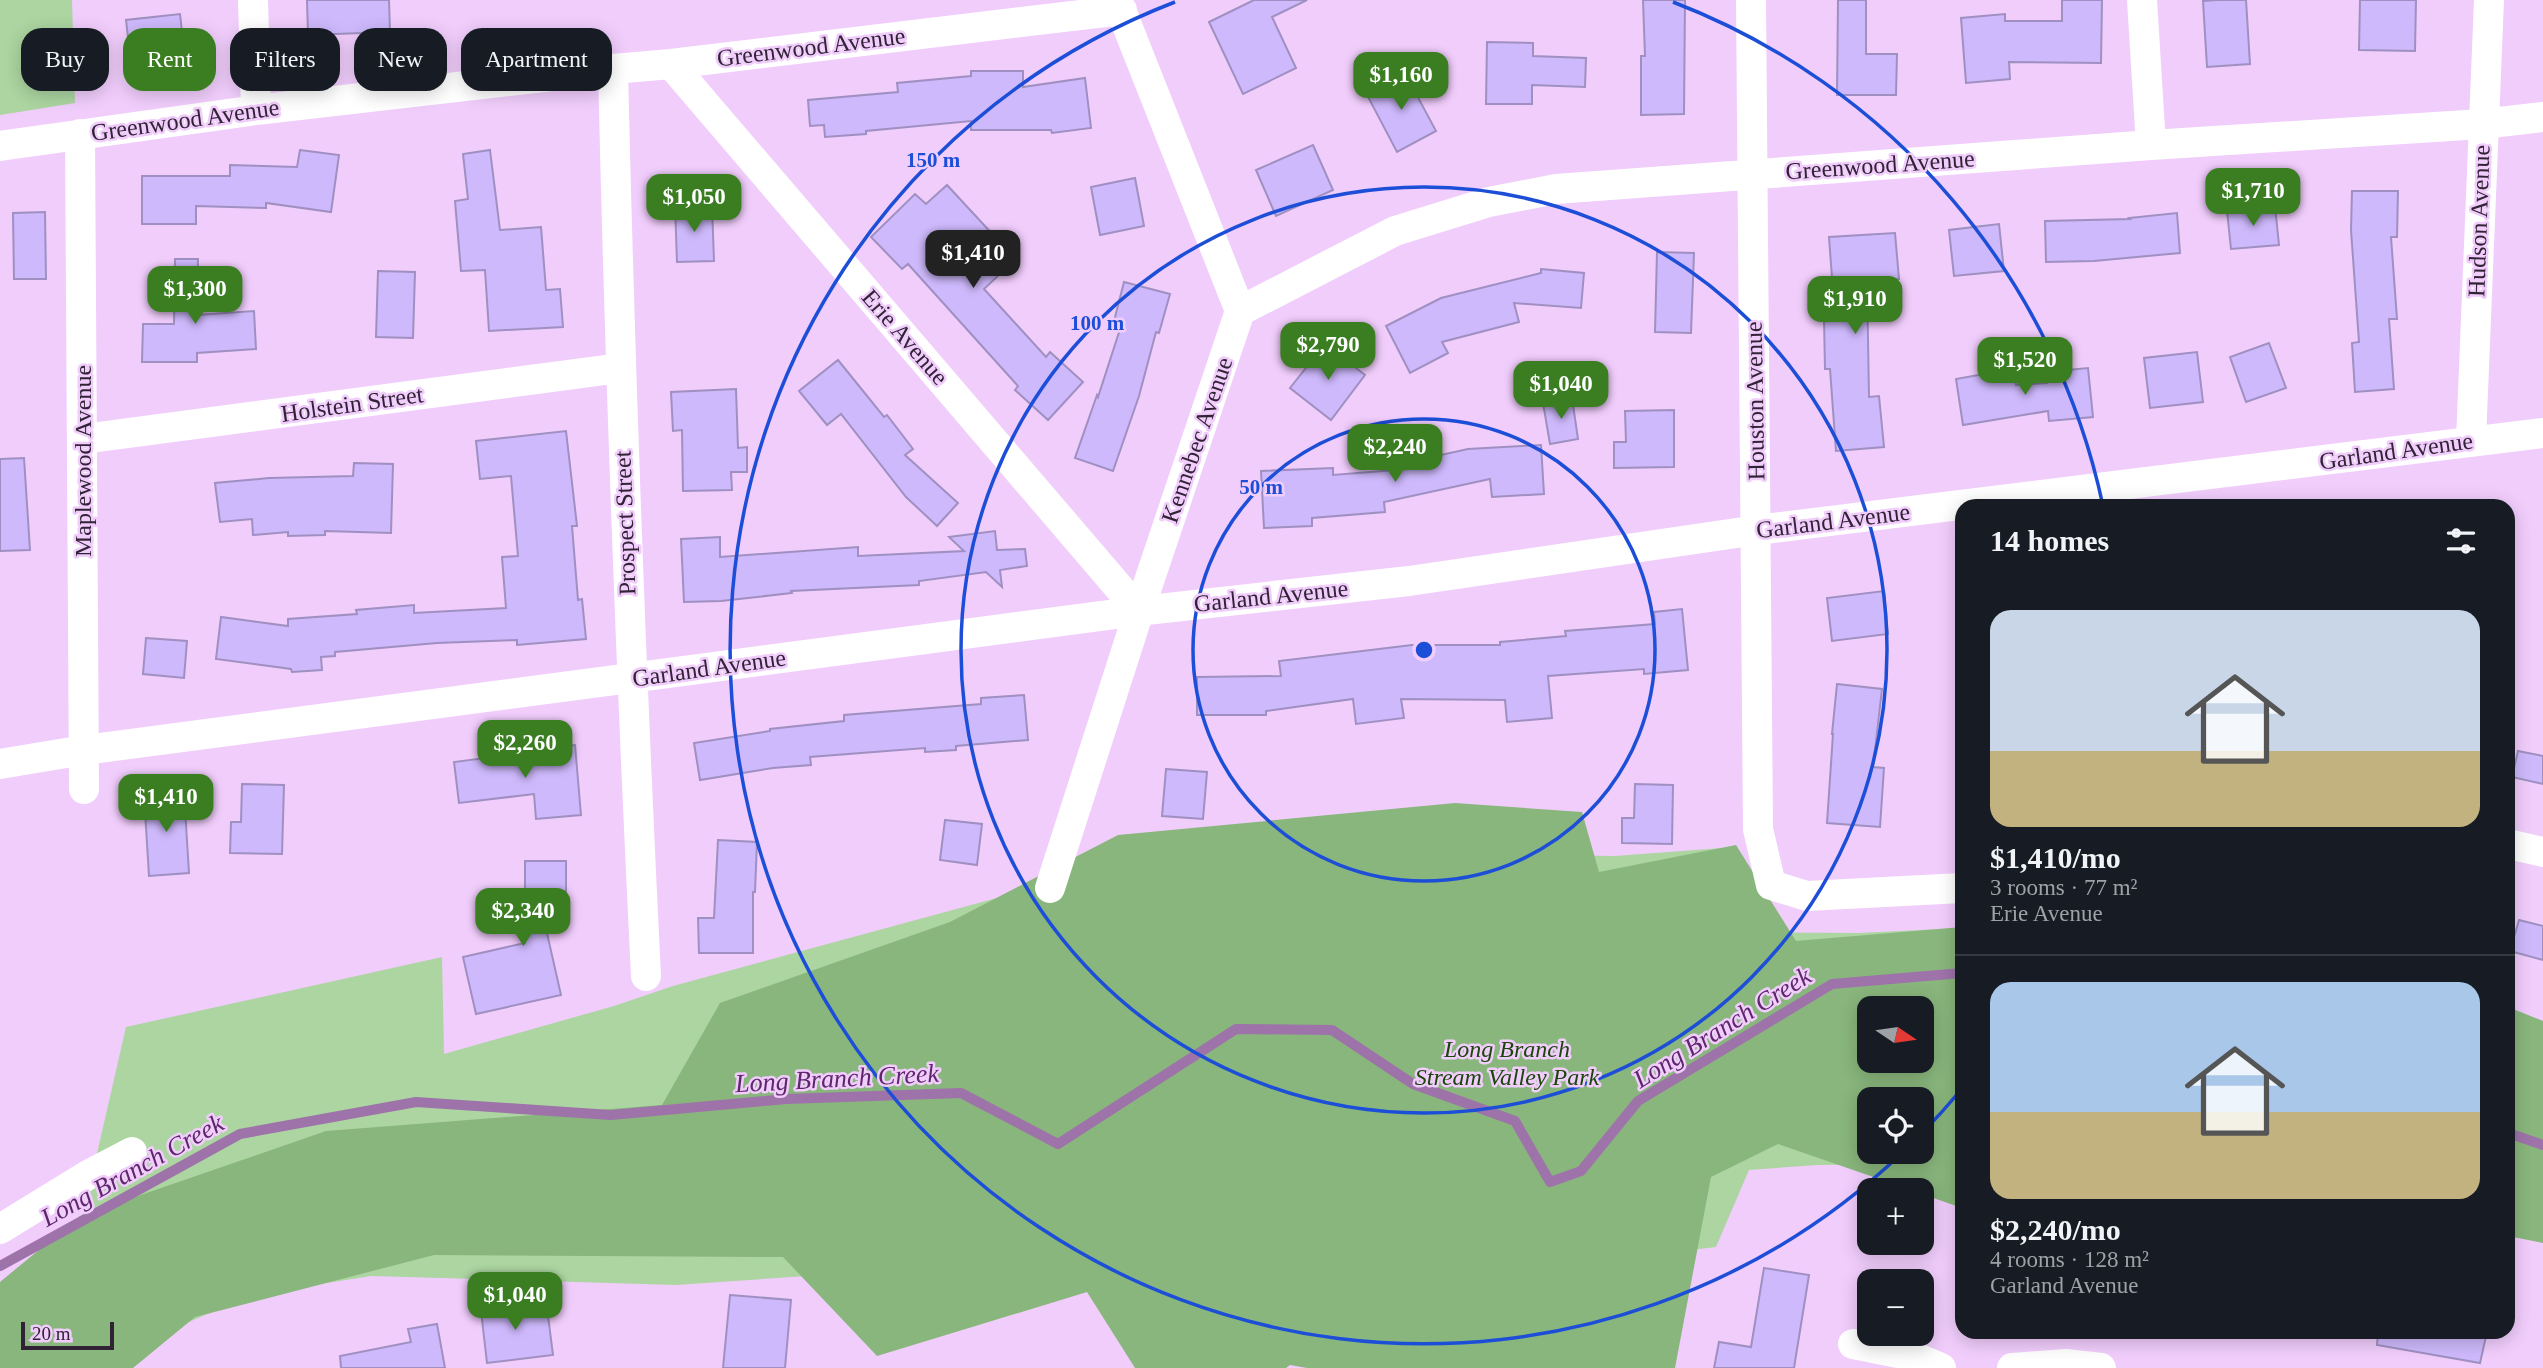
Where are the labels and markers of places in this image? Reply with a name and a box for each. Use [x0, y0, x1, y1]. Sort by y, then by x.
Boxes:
pin: $1,160 [1344, 52, 1458, 112]
pin: $1,710 [2196, 168, 2310, 228]
pin: $1,050 [637, 174, 751, 234]
pin: $1,410 [916, 230, 1030, 290]
pin: $1,300 [138, 266, 252, 326]
pin: $1,910 [1798, 276, 1912, 336]
pin: $2,790 [1271, 322, 1385, 382]
pin: $1,520 [1968, 338, 2082, 397]
pin: $1,040 [1504, 362, 1618, 421]
pin: $2,240 [1338, 424, 1452, 484]
centre of rings [1412, 638, 1436, 662]
pin: $2,260 [468, 720, 582, 780]
pin: $1,410 [109, 774, 223, 834]
pin: $2,340 [466, 888, 580, 948]
pin: $1,040 [458, 1272, 572, 1332]

